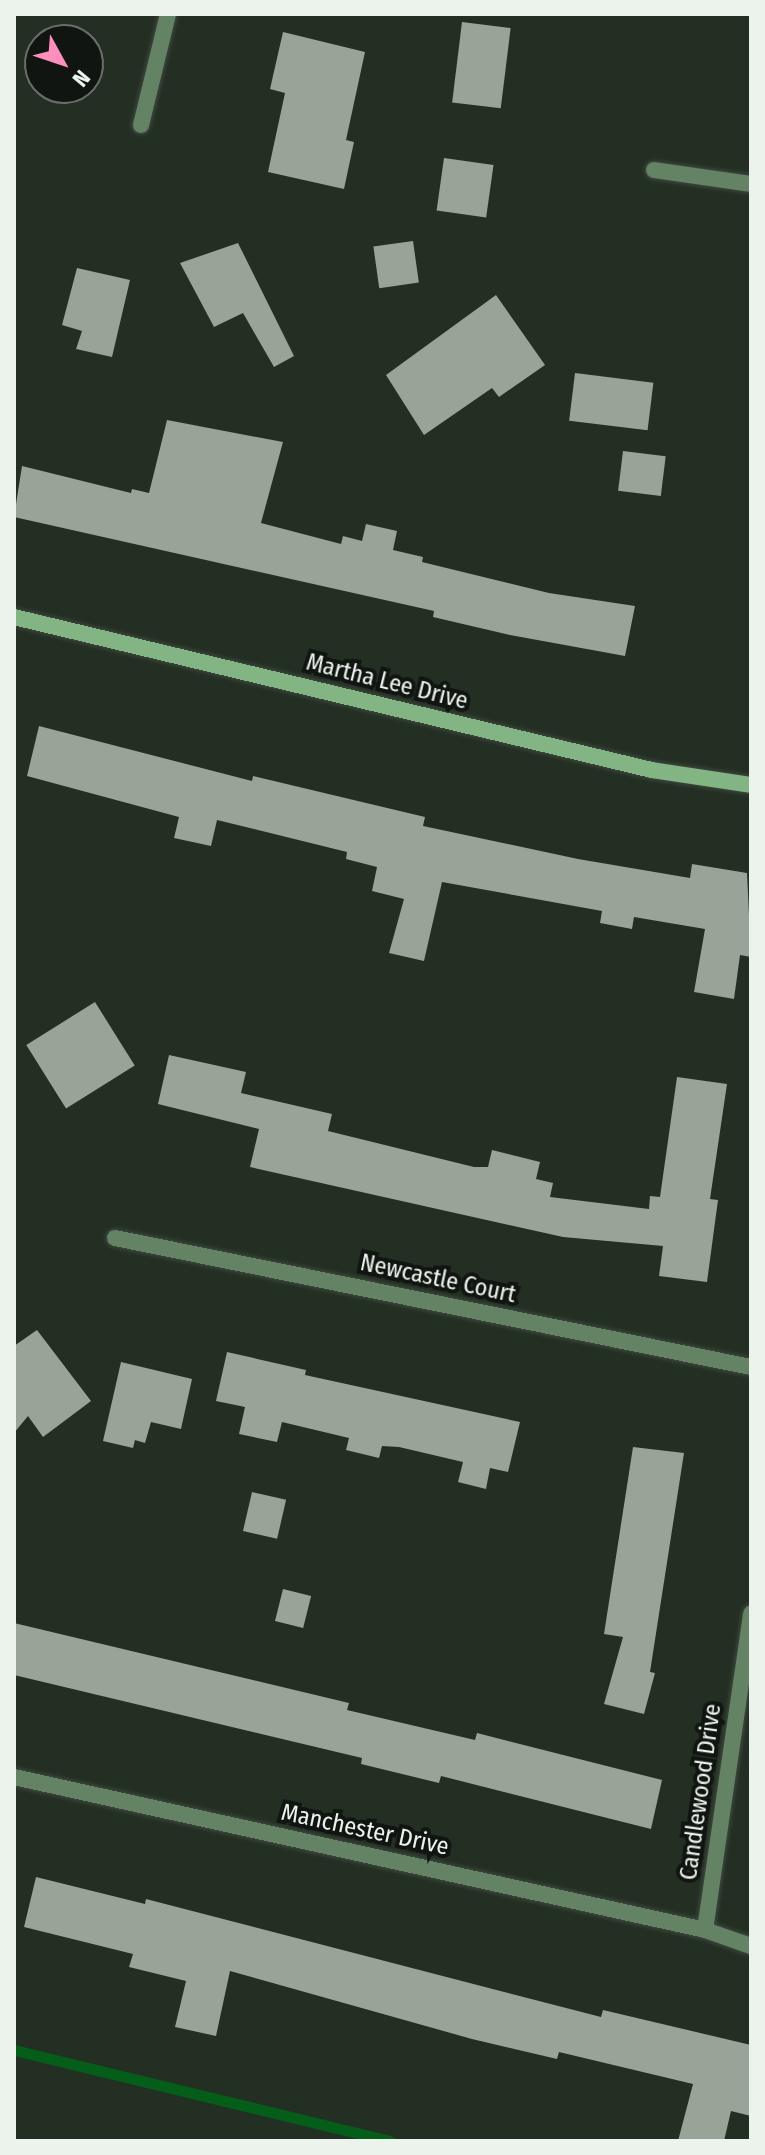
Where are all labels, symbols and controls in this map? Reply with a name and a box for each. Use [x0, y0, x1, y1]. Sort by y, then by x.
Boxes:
north arrow [24, 24, 104, 104]
text: N [67, 65, 96, 92]
street label: Martha Lee Drive [303, 648, 471, 716]
street label: Newcastle Court [358, 1248, 518, 1310]
street label: Candlewood Drive [674, 1702, 728, 1882]
street label: Manchester Drive [279, 1798, 451, 1862]

